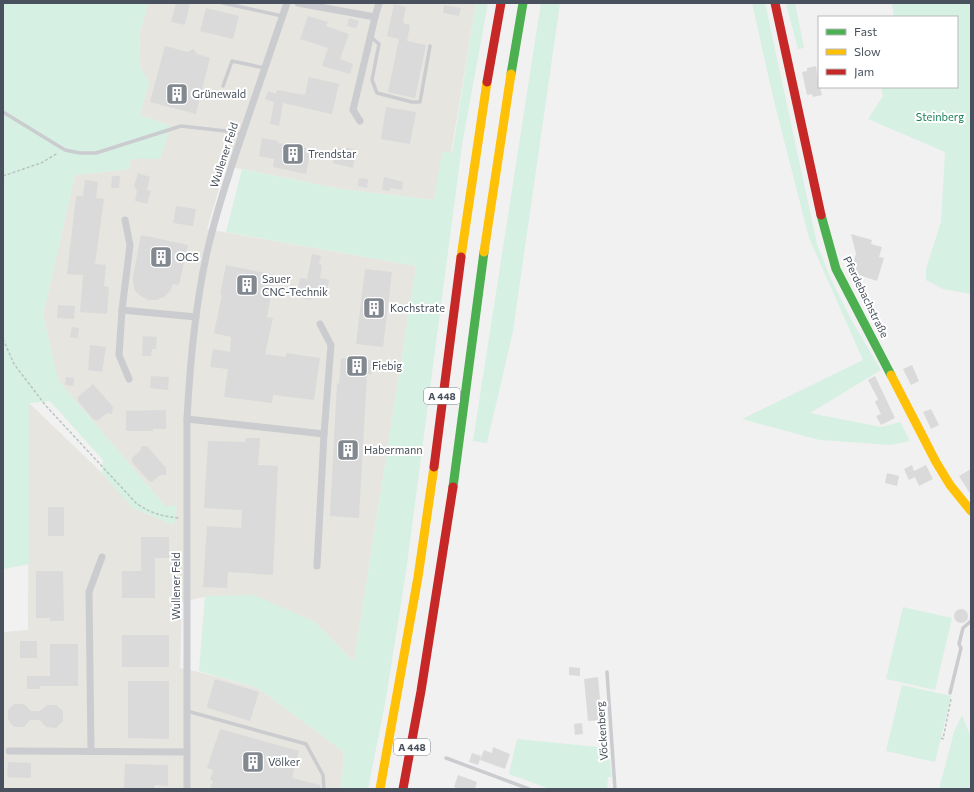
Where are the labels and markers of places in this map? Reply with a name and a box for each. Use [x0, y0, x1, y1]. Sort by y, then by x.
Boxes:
building icon: Grünewald [164, 81, 190, 107]
place label: Grünewald [192, 87, 246, 100]
building icon: Trendstar [280, 141, 306, 167]
place label: Trendstar [308, 147, 357, 160]
building icon: OCS [148, 244, 174, 270]
place label: OCS [176, 250, 199, 263]
building icon: Sauer CNC-Technik [234, 272, 260, 298]
place label: Sauer CNC-Technik [262, 272, 328, 298]
building icon: Kochstrate [361, 295, 387, 321]
place label: Kochstrate [390, 301, 445, 314]
building icon: Fiebig [344, 353, 370, 379]
place label: Fiebig [372, 359, 402, 372]
building icon: Habermann [335, 437, 361, 463]
place label: Habermann [364, 443, 423, 456]
building icon: Völker [240, 749, 266, 775]
place label: Völker [268, 755, 301, 768]

